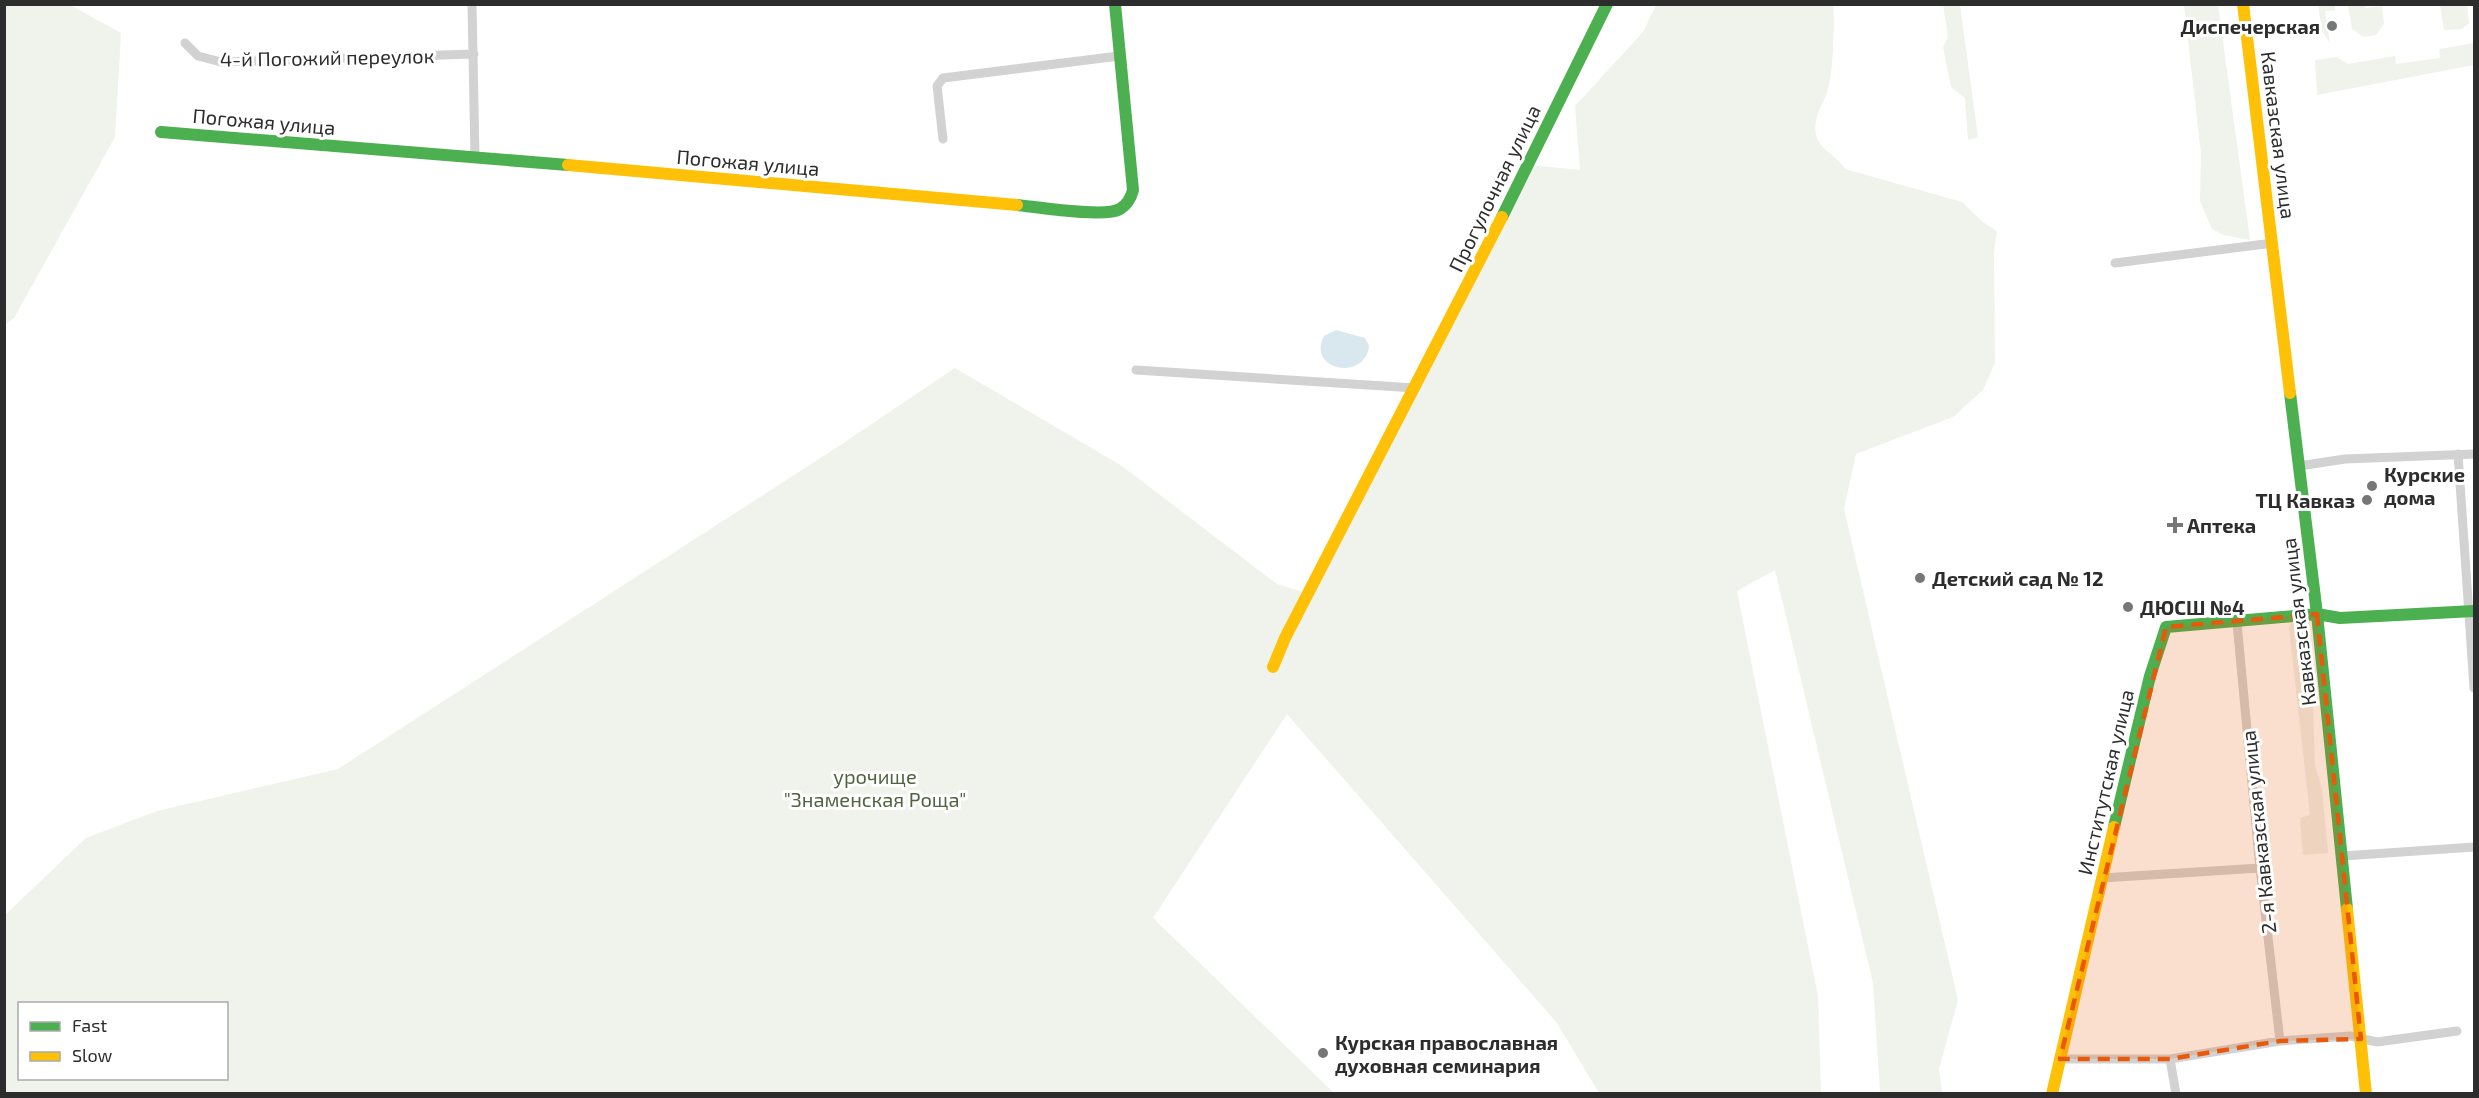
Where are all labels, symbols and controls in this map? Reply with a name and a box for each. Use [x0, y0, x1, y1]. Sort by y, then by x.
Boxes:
place label: Диспечерская [2181, 14, 2320, 38]
marker: Диспечерская [2325, 19, 2339, 33]
street label: 4-й Погожий переулок [220, 43, 435, 72]
street label: Кавказская улица [2256, 50, 2301, 220]
street label: Прогулочная улица [1443, 101, 1546, 276]
street label: Погожая улица [192, 103, 336, 140]
street label: Погожая улица [676, 144, 820, 181]
place label: Курские дома [2384, 462, 2465, 509]
marker: Курские дома [2365, 479, 2379, 493]
place label: ТЦ Кавказ [2256, 488, 2355, 512]
marker: ТЦ Кавказ [2360, 493, 2374, 507]
place label: Аптека [2187, 513, 2256, 537]
marker: Аптека [2168, 518, 2182, 532]
street label: Кавказская улица [2276, 537, 2321, 707]
place label: Детский сад № 12 [1932, 566, 2104, 590]
marker: Детский сад № 12 [1913, 571, 1927, 585]
place label: ДЮСШ №4 [2140, 595, 2245, 619]
marker: ДЮСШ №4 [2121, 600, 2135, 614]
street label: Институтская улица [2072, 687, 2139, 877]
street label: 2-я Кавказская улица [2235, 729, 2282, 935]
park label: урочище "Знаменская Роща" [784, 764, 966, 811]
legend [18, 1002, 228, 1080]
text: Fast [72, 1014, 107, 1036]
place label: Курская православная духовная семинария [1335, 1030, 1558, 1077]
text: Slow [72, 1044, 113, 1066]
marker: Курская православная духовная семинария [1316, 1046, 1330, 1060]

